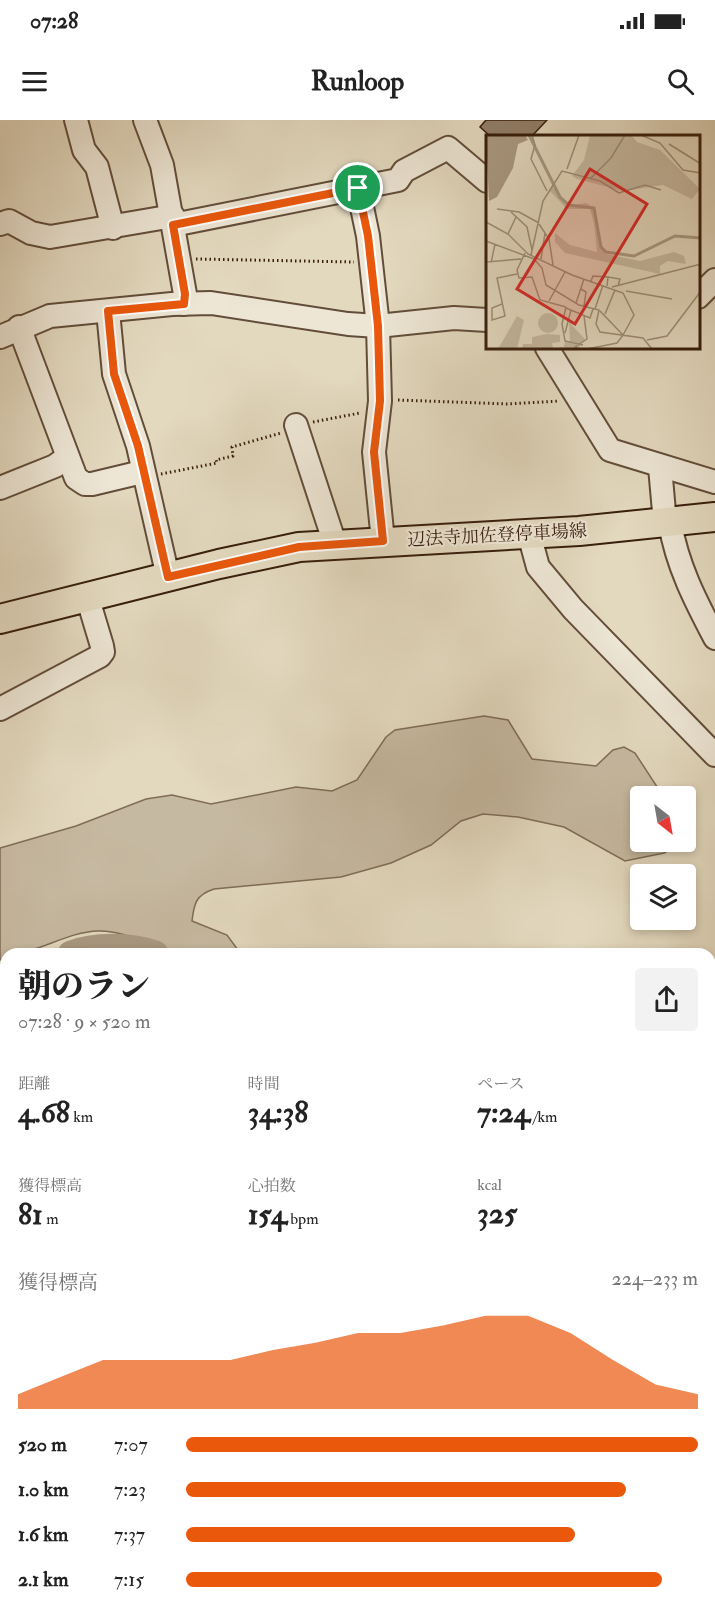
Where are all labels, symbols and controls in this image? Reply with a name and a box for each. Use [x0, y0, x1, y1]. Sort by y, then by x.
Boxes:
text: 07:28 [30, 7, 78, 35]
icon: menu [18, 65, 51, 98]
text: Runloop [311, 65, 404, 98]
icon: search [664, 65, 697, 98]
inset map [486, 135, 700, 350]
pin [332, 162, 383, 213]
icon: arrive [341, 171, 374, 204]
street label: 辺法寺加佐登停車場線 [407, 519, 588, 552]
north arrow [630, 786, 696, 852]
map controls [630, 786, 696, 930]
button: layers [630, 864, 696, 930]
text: 朝のラン [18, 966, 150, 1007]
button: share [635, 968, 698, 1031]
text: 07:28 · 9 × 520 m [18, 1009, 151, 1034]
text: 距離 [18, 1074, 50, 1094]
text: 時間 [248, 1074, 280, 1094]
text: ペース [477, 1074, 525, 1094]
text: 4.68 [18, 1094, 70, 1131]
text: 34:38 [248, 1094, 308, 1131]
text: 7:24 [477, 1094, 530, 1131]
text: km [70, 1107, 93, 1127]
text: /km [530, 1107, 557, 1127]
text: kcal [477, 1175, 502, 1195]
text: 獲得標高 [18, 1176, 82, 1196]
text: 心拍数 [248, 1176, 296, 1196]
text: 325 [477, 1195, 517, 1232]
text: 81 [18, 1196, 43, 1233]
text: 154 [248, 1196, 287, 1233]
text: m [43, 1209, 59, 1229]
text: bpm [287, 1209, 319, 1229]
text: 224–233 m [612, 1266, 698, 1291]
text: 獲得標高 [18, 1270, 98, 1295]
text: 520 m [18, 1432, 67, 1457]
text: 7:07 [114, 1432, 148, 1457]
text: 1.0 km [18, 1477, 69, 1502]
text: 7:23 [114, 1477, 146, 1502]
text: 1.6 km [18, 1522, 68, 1547]
text: 7:37 [114, 1522, 145, 1547]
text: 2.1 km [18, 1567, 68, 1592]
text: 7:15 [114, 1567, 144, 1592]

